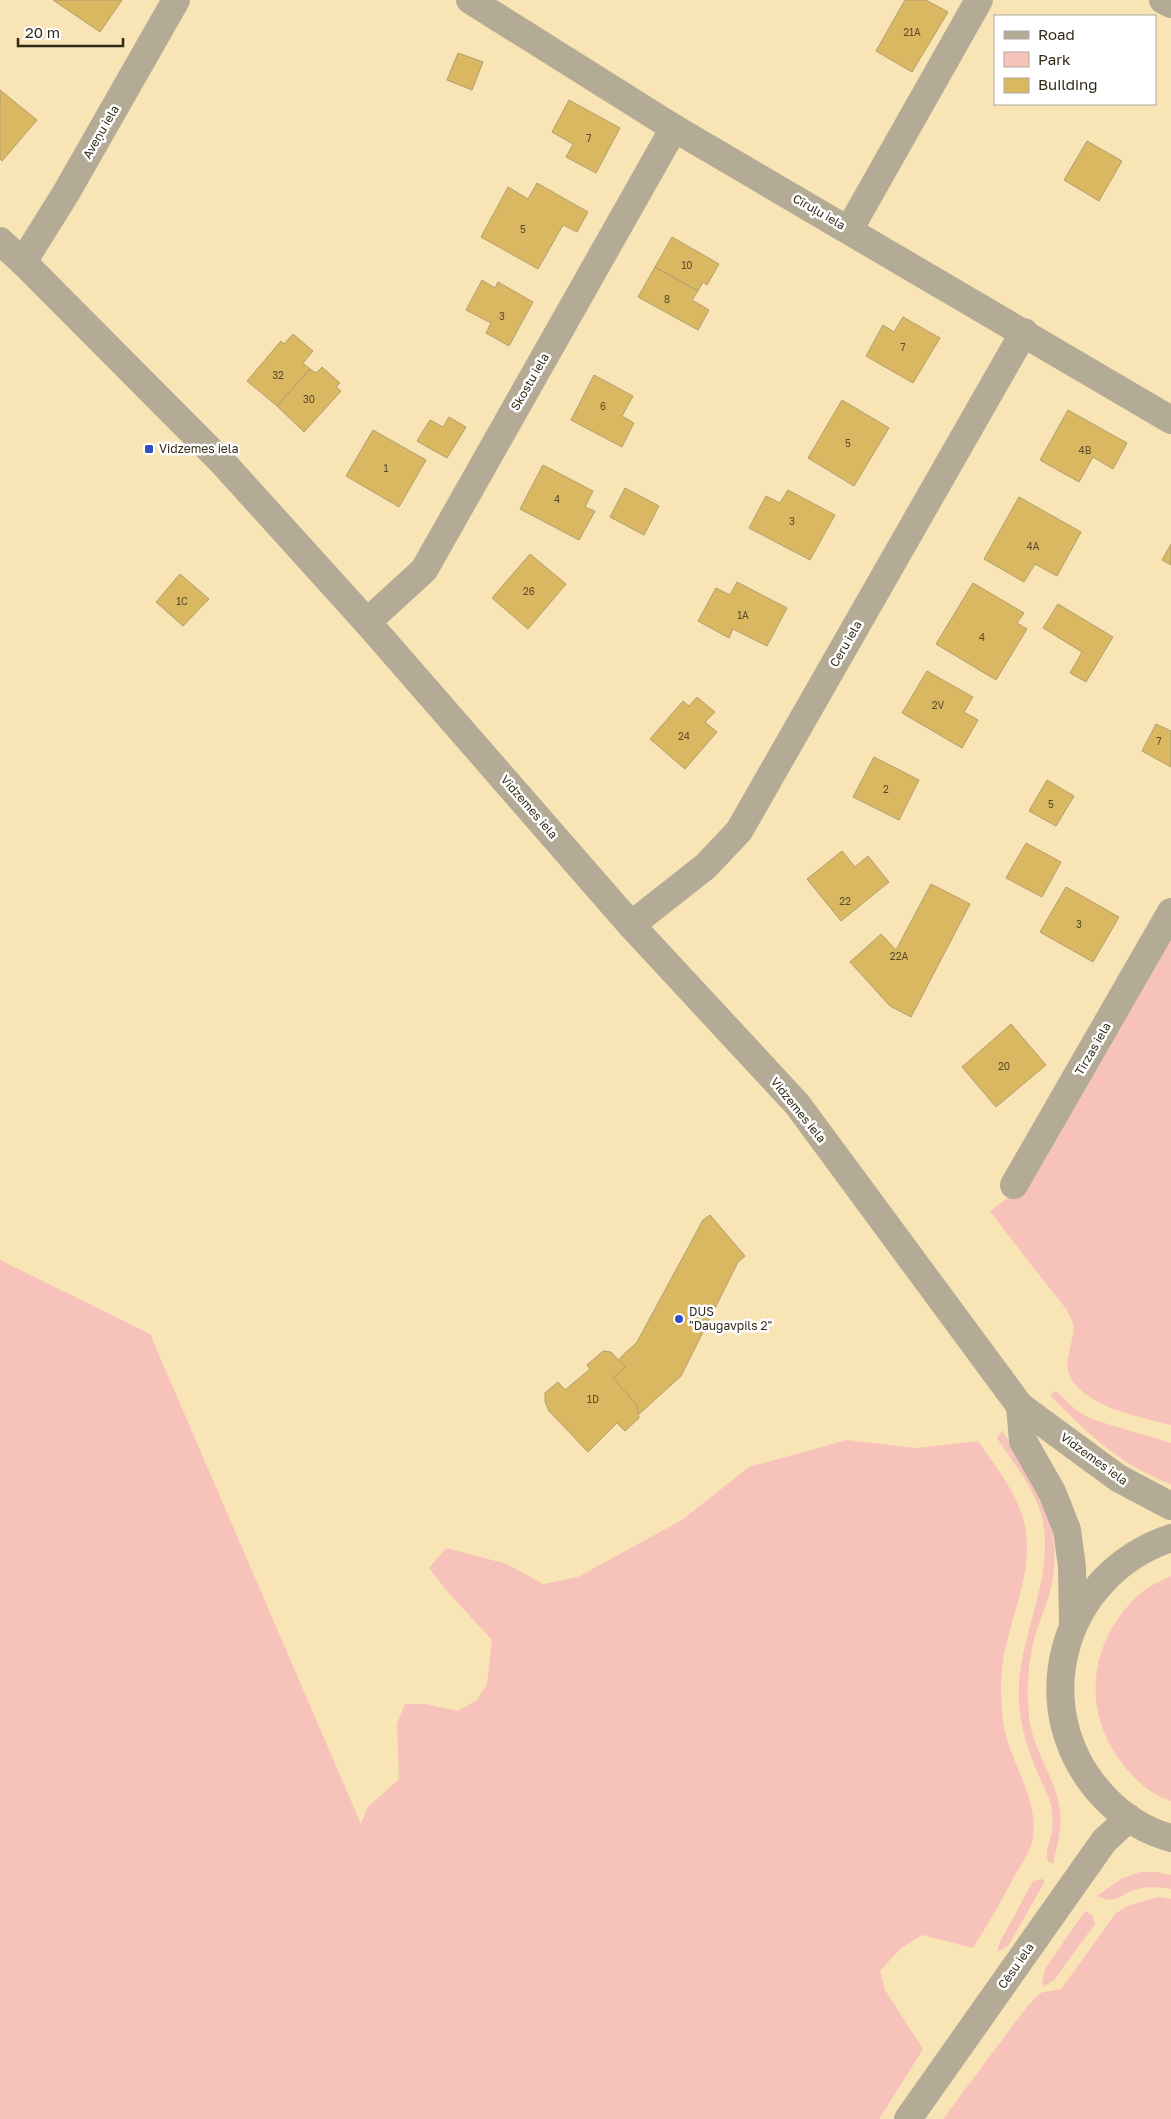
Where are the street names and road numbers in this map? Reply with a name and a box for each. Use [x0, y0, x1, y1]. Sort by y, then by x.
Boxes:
street label: Aveņu iela [79, 102, 122, 161]
street label: Cīruļu iela [790, 191, 848, 233]
street label: Skostu iela [507, 350, 552, 413]
street label: Ceru iela [826, 618, 865, 670]
street label: Vidzemes iela [498, 772, 561, 842]
street label: Tirzas iela [1071, 1020, 1114, 1078]
street label: Vidzemes iela [768, 1074, 829, 1145]
street label: Vidzemes iela [1058, 1429, 1131, 1488]
street label: Cēsu iela [994, 1940, 1037, 1992]

